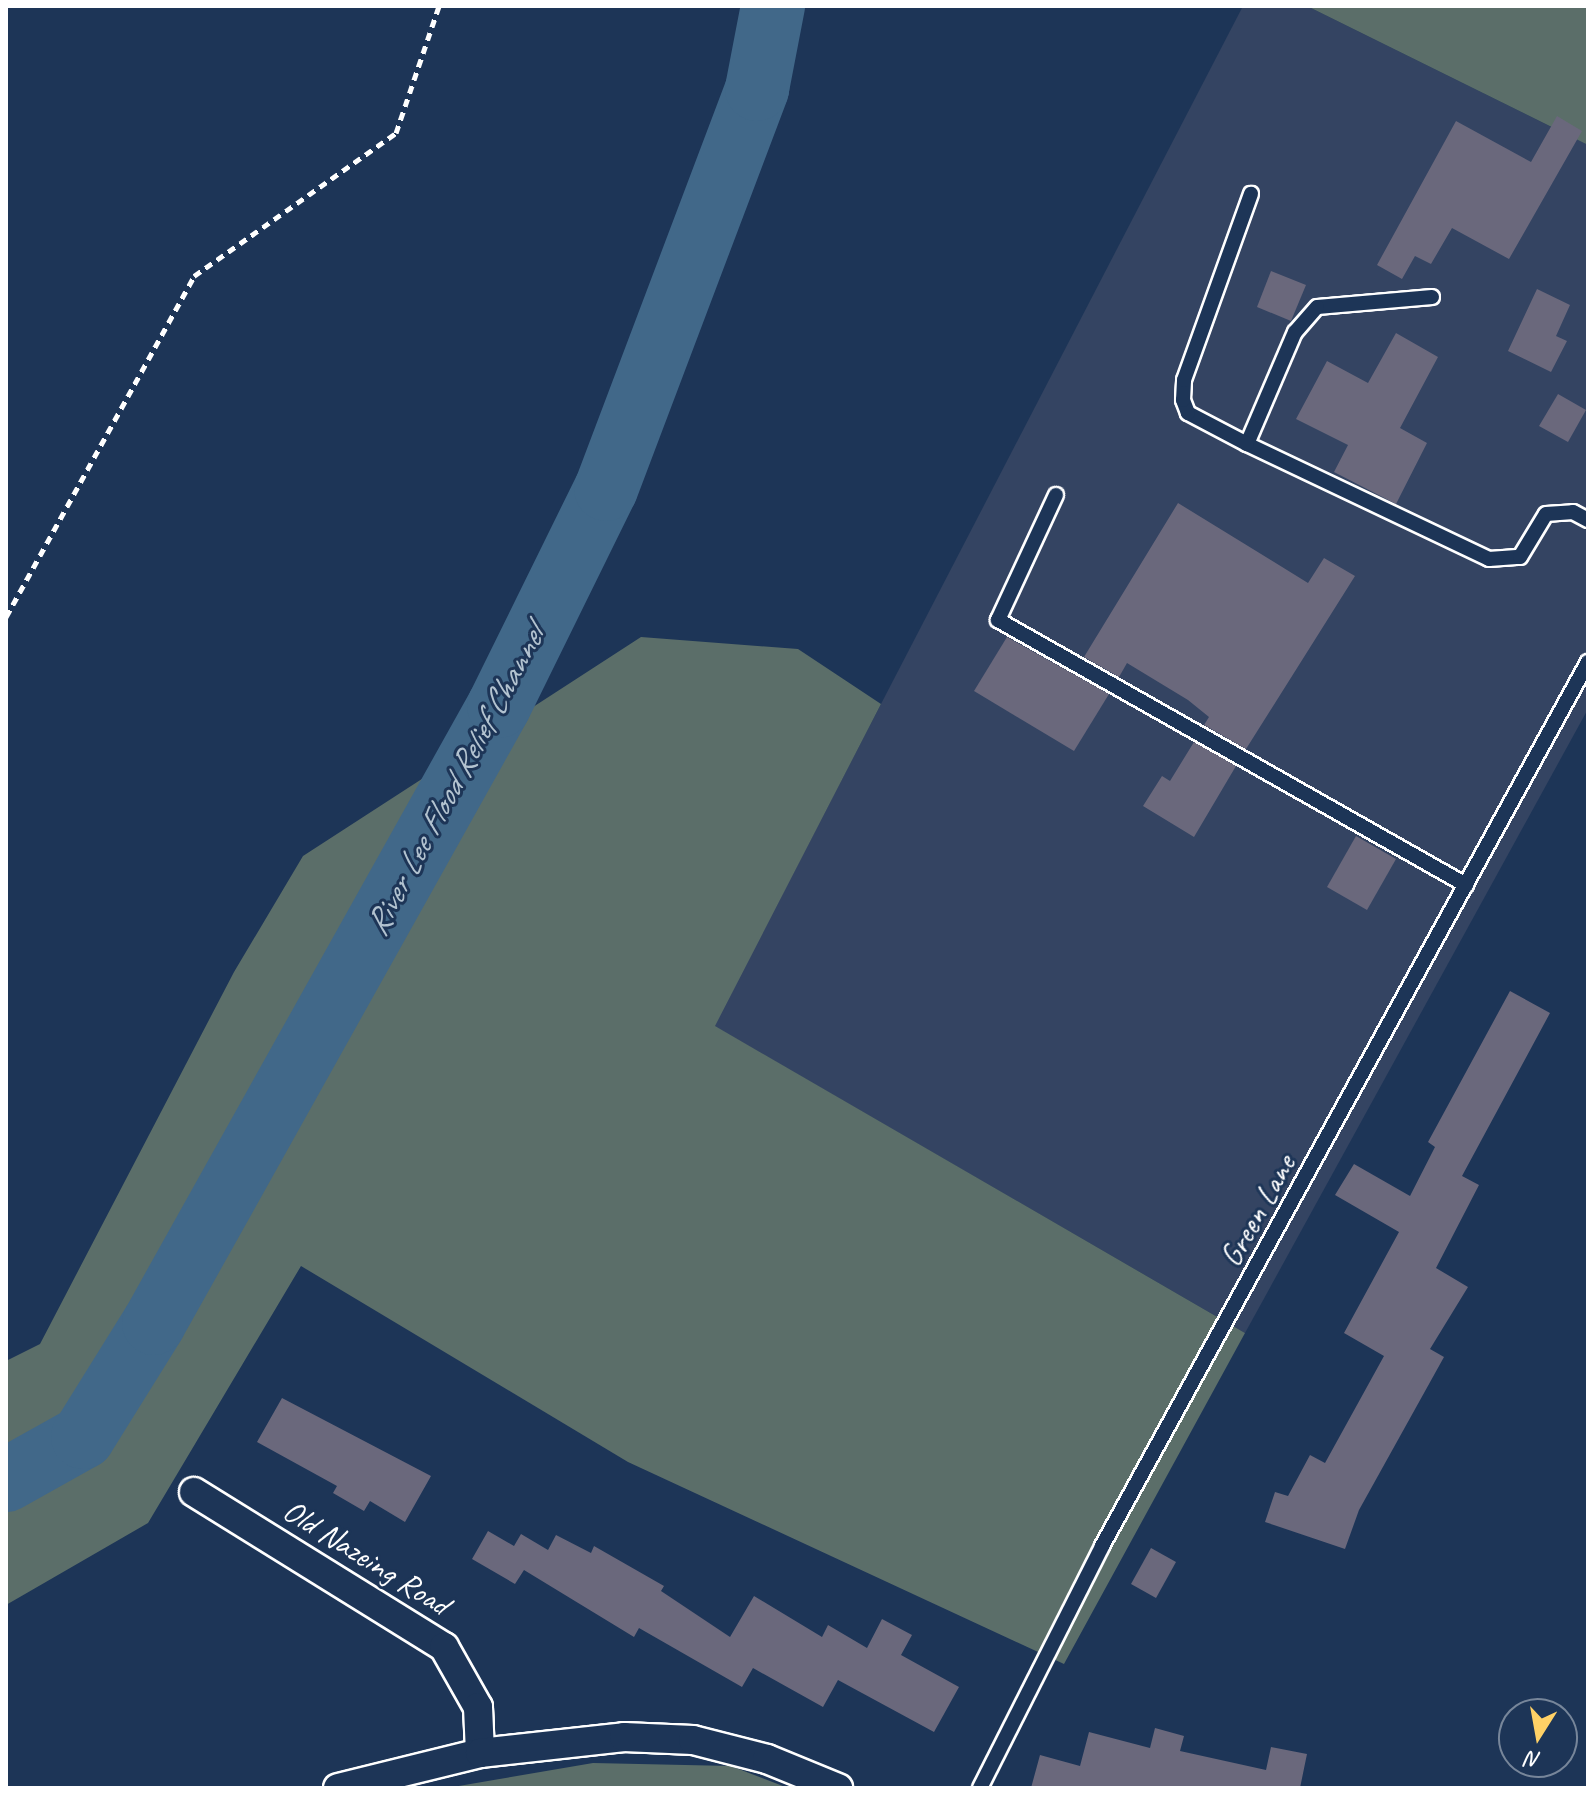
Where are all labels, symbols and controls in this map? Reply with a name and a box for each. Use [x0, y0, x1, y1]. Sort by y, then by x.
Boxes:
water label: River Lee Flood Relief Channel [355, 619, 553, 943]
street label: Green Lane [1212, 1148, 1304, 1274]
street label: Old Nazeing Road [276, 1492, 456, 1624]
north arrow [1498, 1698, 1578, 1778]
text: N [1524, 1745, 1543, 1775]

